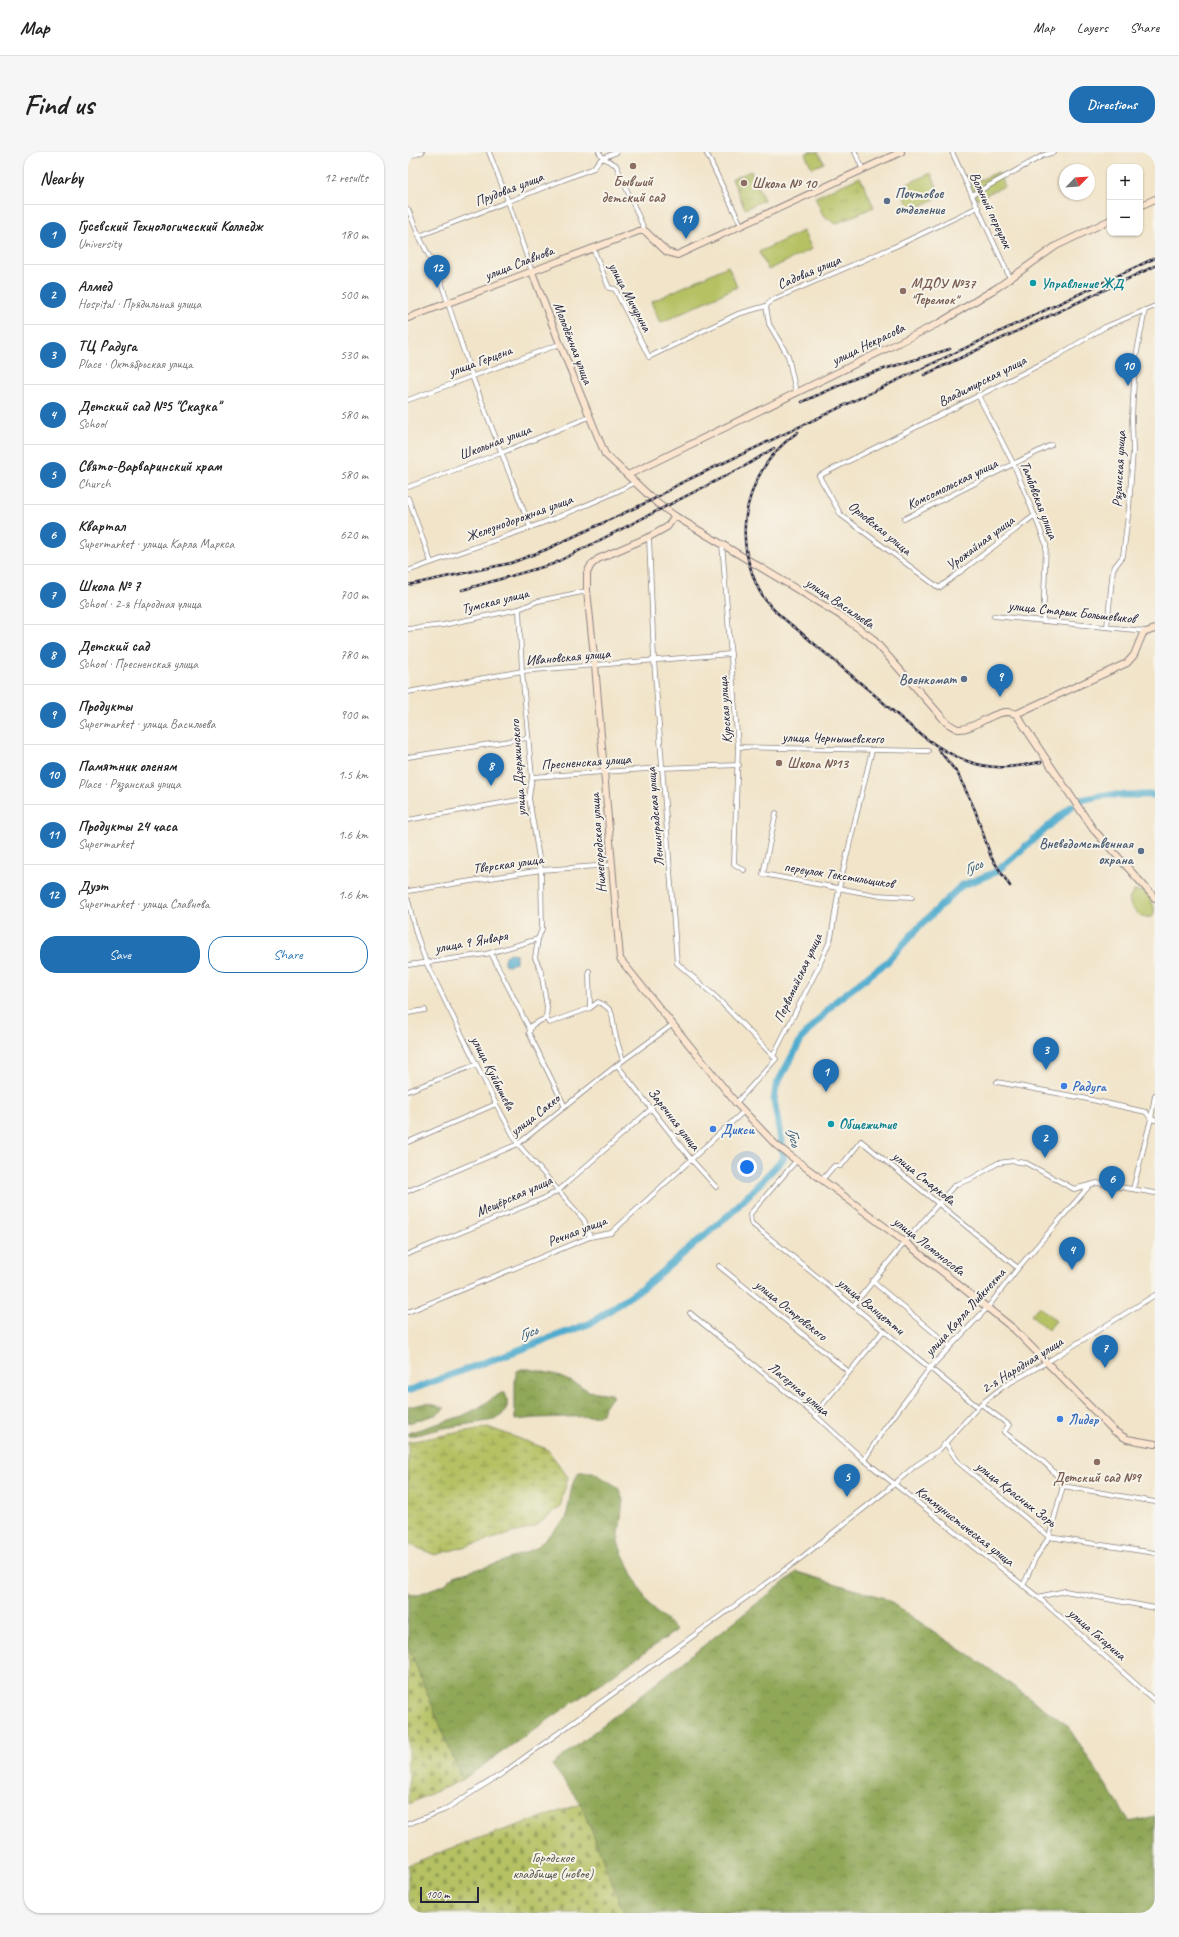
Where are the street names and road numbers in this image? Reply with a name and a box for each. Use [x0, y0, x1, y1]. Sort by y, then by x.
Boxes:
street label: Прудовая улица [472, 168, 547, 210]
street label: Вольный переулок [966, 169, 1017, 252]
street label: улица Славнова [481, 242, 557, 284]
street label: Садовая улица [775, 251, 844, 293]
street label: улица Мичурина [604, 259, 656, 335]
street label: Молодёжная улица [550, 300, 597, 388]
street label: улица Некрасова [828, 319, 908, 369]
street label: улица Герцена [445, 341, 515, 381]
street label: Владимирская улица [935, 351, 1030, 410]
street label: Школьная улица [457, 420, 534, 463]
street label: Рязанская улица [1109, 429, 1130, 508]
street label: Комсомольская улица [904, 454, 1001, 513]
street label: Тамбовская улица [1016, 459, 1062, 542]
street label: Железнодорожная улица [463, 490, 576, 545]
street label: Орловская улица [845, 497, 916, 559]
street label: Урожайная улица [943, 511, 1018, 574]
street label: улица Васильева [802, 573, 878, 633]
street label: Тумская улица [460, 584, 531, 618]
street label: улица Старых Большевиков [1007, 597, 1140, 628]
street label: Ивановская улица [525, 645, 612, 669]
street label: Курская улица [714, 675, 736, 744]
street label: улица Дзержинского [506, 718, 530, 818]
street label: улица Чернышевского [781, 729, 885, 747]
street label: Пресненская улица [541, 750, 632, 774]
street label: Ленинградская улица [642, 766, 668, 867]
street label: Нижегородская улица [586, 791, 610, 893]
street label: Тверская улица [472, 850, 545, 877]
street label: переулок Текстильщиков [783, 858, 898, 892]
street label: улица 9 Января [432, 927, 510, 957]
street label: Первомайская улица [770, 930, 827, 1025]
street label: улица Куйбышева [467, 1032, 520, 1114]
street label: Заречная улица [644, 1084, 704, 1154]
street label: улица Сакко [506, 1089, 565, 1140]
street label: улица Старкова [888, 1147, 960, 1209]
street label: Мещёрская улица [473, 1171, 556, 1220]
street label: Речная улица [545, 1212, 610, 1250]
street label: улица Ломоносова [889, 1212, 969, 1280]
street label: улица Карла Либкнехта [920, 1264, 1010, 1360]
street label: улица Ванцетти [833, 1273, 909, 1339]
street label: улица Островского [751, 1275, 831, 1345]
street label: 2-я Народная улица [978, 1332, 1067, 1397]
street label: Лагерная улица [765, 1359, 834, 1420]
street label: улица Красных Зорь [972, 1457, 1061, 1532]
street label: Коммунистическая улица [912, 1482, 1018, 1570]
street label: улица Гагарина [1064, 1604, 1130, 1664]

